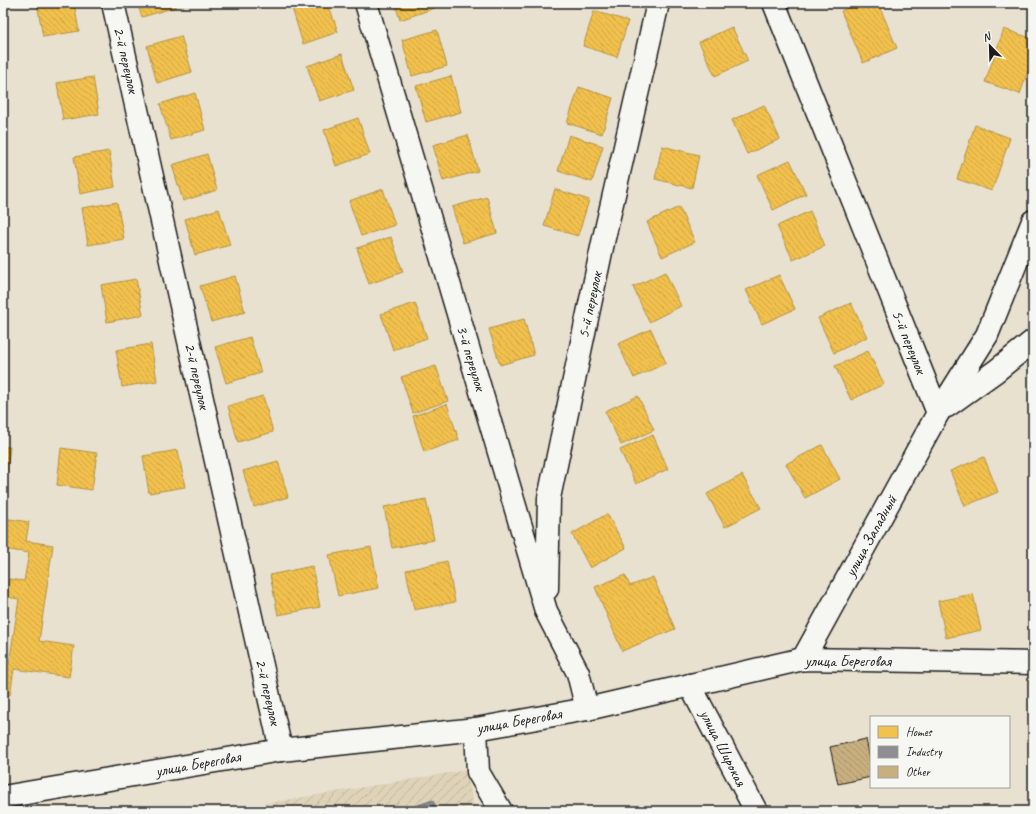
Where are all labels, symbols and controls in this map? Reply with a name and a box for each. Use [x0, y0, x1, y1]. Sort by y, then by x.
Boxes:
street label: 2-й переулок [109, 25, 144, 97]
north arrow [970, 26, 1010, 66]
text: N [980, 28, 994, 45]
street label: 5-й переулок [573, 268, 607, 340]
street label: 5-й переулок [887, 307, 932, 379]
street label: 3-й переулок [452, 323, 491, 395]
street label: 2-й переулок [180, 341, 215, 413]
street label: улица Западный [840, 491, 902, 581]
street label: улица Береговая [804, 651, 892, 671]
street label: 2-й переулок [251, 657, 286, 729]
street label: улица Береговая [474, 704, 564, 738]
street label: улица Широкая [695, 705, 751, 791]
legend [870, 716, 1010, 788]
text: Homes [906, 724, 933, 740]
text: Industry [906, 744, 943, 760]
street label: улица Береговая [153, 747, 243, 781]
text: Other [906, 764, 932, 780]

